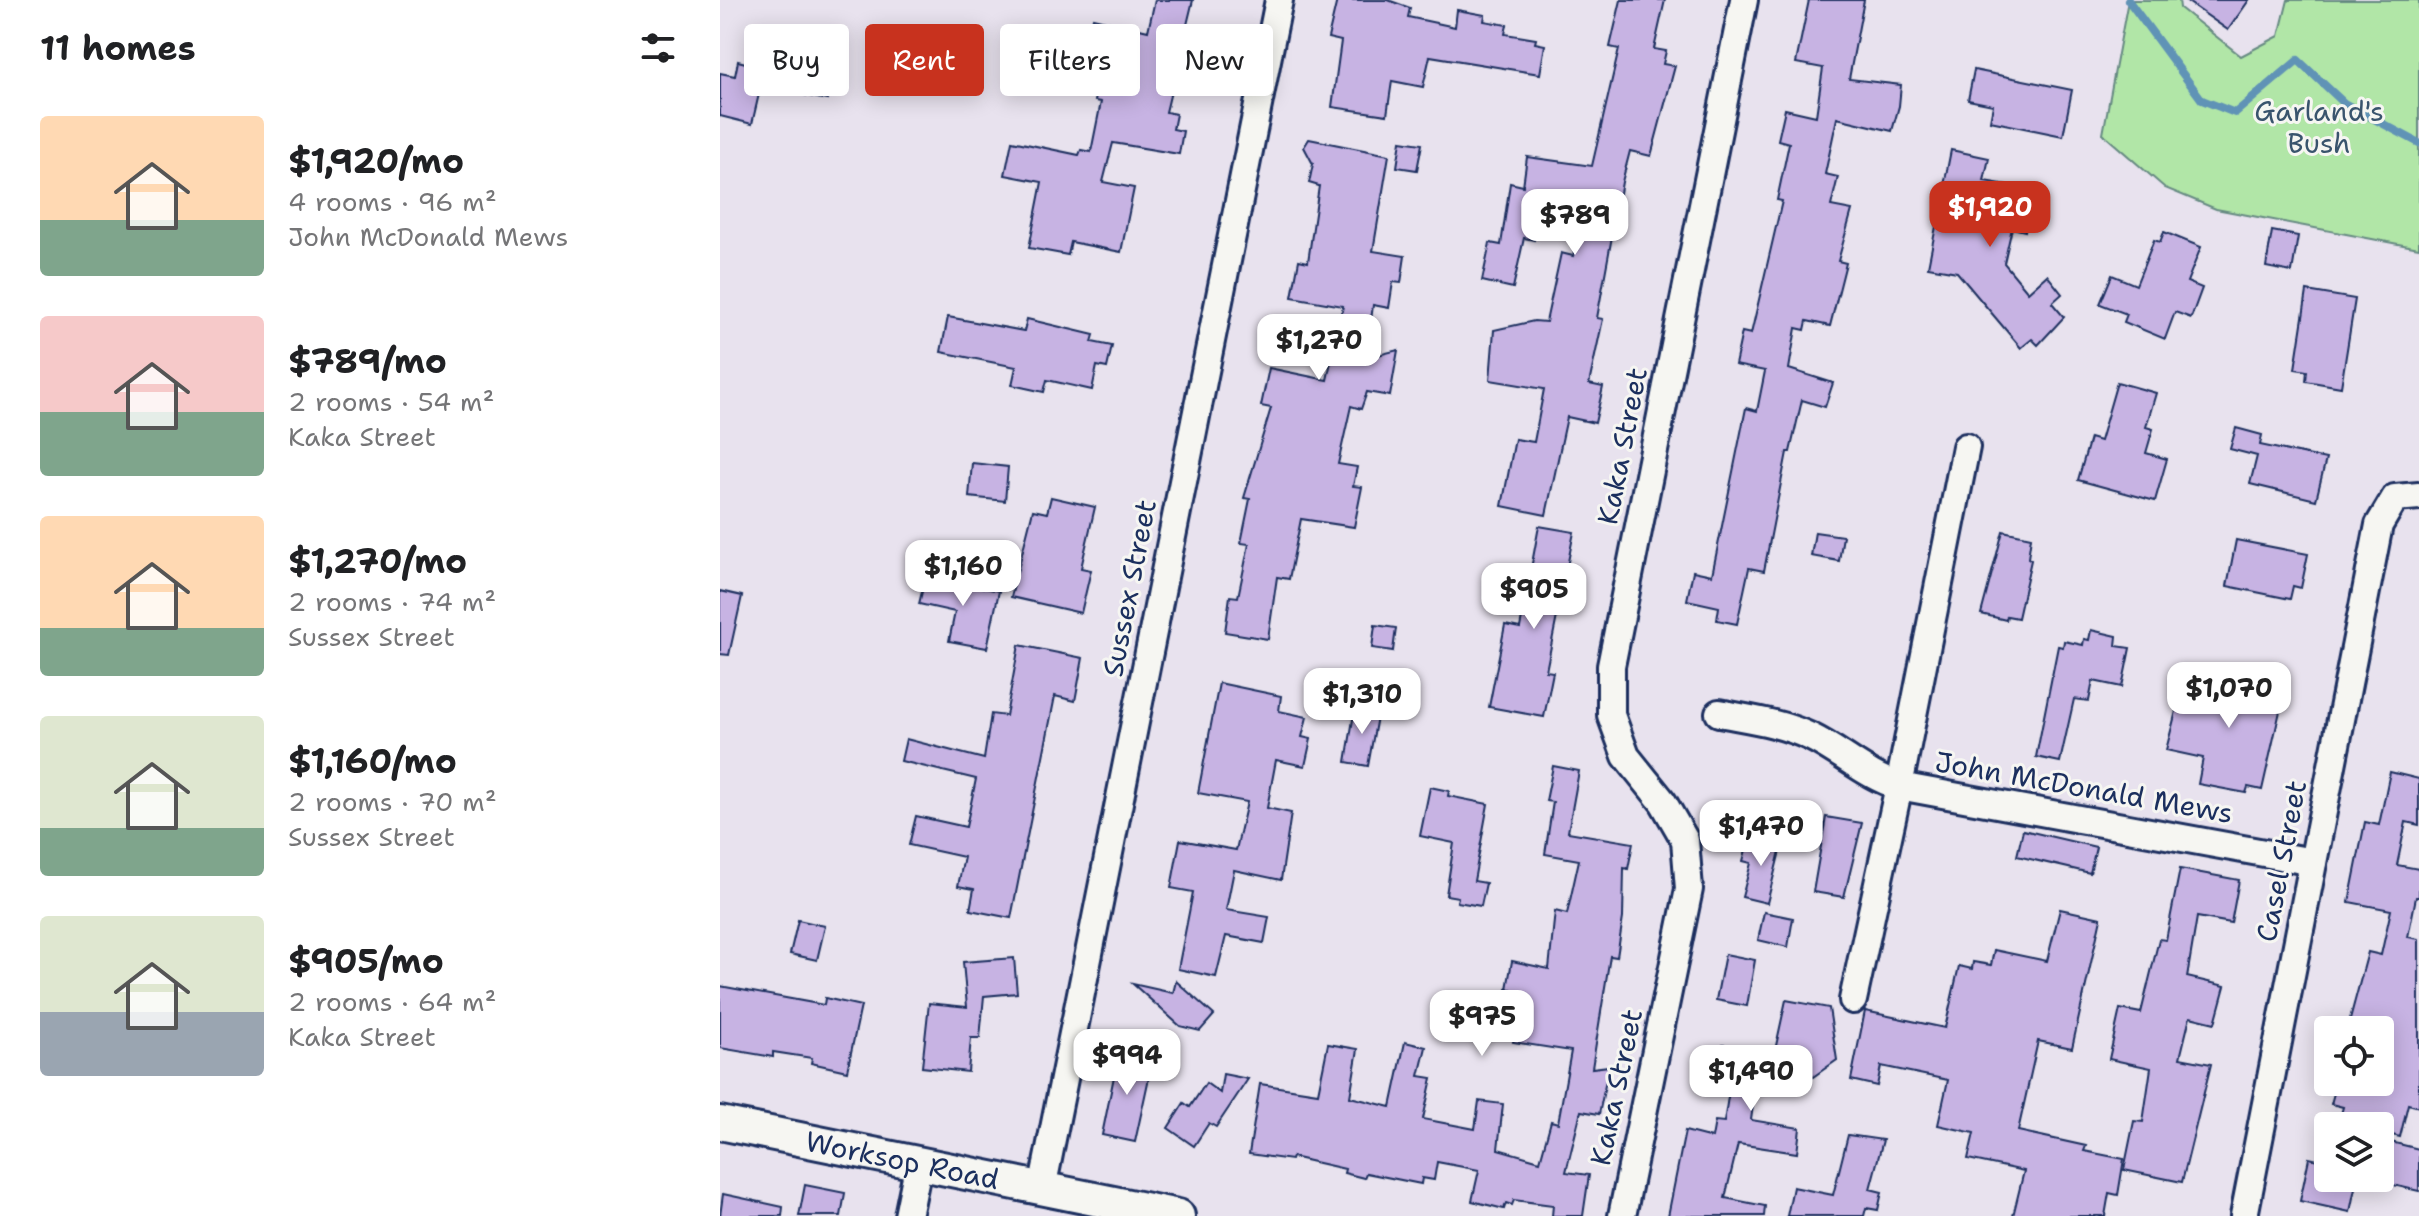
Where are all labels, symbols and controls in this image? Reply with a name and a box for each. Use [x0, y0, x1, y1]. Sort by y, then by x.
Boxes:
chip: Buy [744, 24, 849, 96]
chip: Rent [865, 24, 984, 96]
chip: Filters [1000, 24, 1140, 96]
chip: New [1156, 24, 1273, 96]
text: 11 homes [40, 25, 196, 71]
icon: filters [636, 26, 680, 70]
park label: Garland's Bush [2254, 92, 2384, 162]
text: $1,920/mo [288, 138, 464, 184]
icon: home [104, 148, 200, 244]
pin: $1,920 [1925, 181, 2055, 249]
text: 4 rooms · 96 m² [288, 184, 497, 219]
pin: $789 [1528, 189, 1622, 257]
text: $1,920 [1947, 189, 2033, 224]
text: $789 [1539, 197, 1611, 232]
text: John McDonald Mews [288, 219, 568, 254]
pin: $1,270 [1254, 314, 1384, 382]
text: $1,270 [1275, 322, 1363, 357]
text: $789/mo [288, 338, 447, 384]
icon: home [104, 348, 200, 444]
street label: Kaka Street [1588, 364, 1656, 528]
text: 2 rooms · 54 m² [288, 384, 494, 419]
text: Kaka Street [288, 419, 436, 454]
street label: Sussex Street [1093, 496, 1165, 680]
text: $1,270/mo [288, 538, 467, 584]
pin: $1,160 [898, 540, 1028, 608]
icon: home [104, 548, 200, 644]
text: $1,160 [923, 548, 1003, 583]
pin: $905 [1487, 563, 1581, 631]
text: $905 [1499, 571, 1569, 606]
text: 2 rooms · 74 m² [288, 584, 496, 619]
text: Sussex Street [288, 619, 455, 654]
pin: $1,070 [2164, 662, 2294, 730]
pin: $1,310 [1297, 668, 1427, 736]
text: $1,070 [2185, 670, 2273, 705]
text: $1,310 [1322, 676, 1402, 711]
text: $1,160/mo [288, 738, 457, 784]
street label: John McDonald Mews [1932, 742, 2236, 832]
icon: home [104, 748, 200, 844]
street label: Casel Street [2247, 777, 2315, 945]
text: 2 rooms · 70 m² [288, 784, 497, 819]
pin: $1,470 [1696, 800, 1826, 868]
text: $1,470 [1718, 808, 1804, 843]
text: Sussex Street [288, 819, 455, 854]
text: $905/mo [288, 938, 444, 984]
icon: home [104, 948, 200, 1044]
text: 2 rooms · 64 m² [288, 984, 496, 1019]
pin: $975 [1435, 990, 1529, 1058]
text: $975 [1448, 998, 1516, 1033]
street label: Kaka Street [1581, 1005, 1651, 1169]
map controls [2314, 1016, 2394, 1192]
button: locate [2314, 1016, 2394, 1096]
text: Kaka Street [288, 1019, 436, 1054]
pin: $994 [1080, 1029, 1174, 1097]
text: $994 [1091, 1037, 1163, 1072]
pin: $1,490 [1686, 1045, 1816, 1113]
text: $1,490 [1707, 1053, 1795, 1088]
button: layers [2314, 1112, 2394, 1192]
street label: Worksop Road [802, 1122, 1002, 1198]

